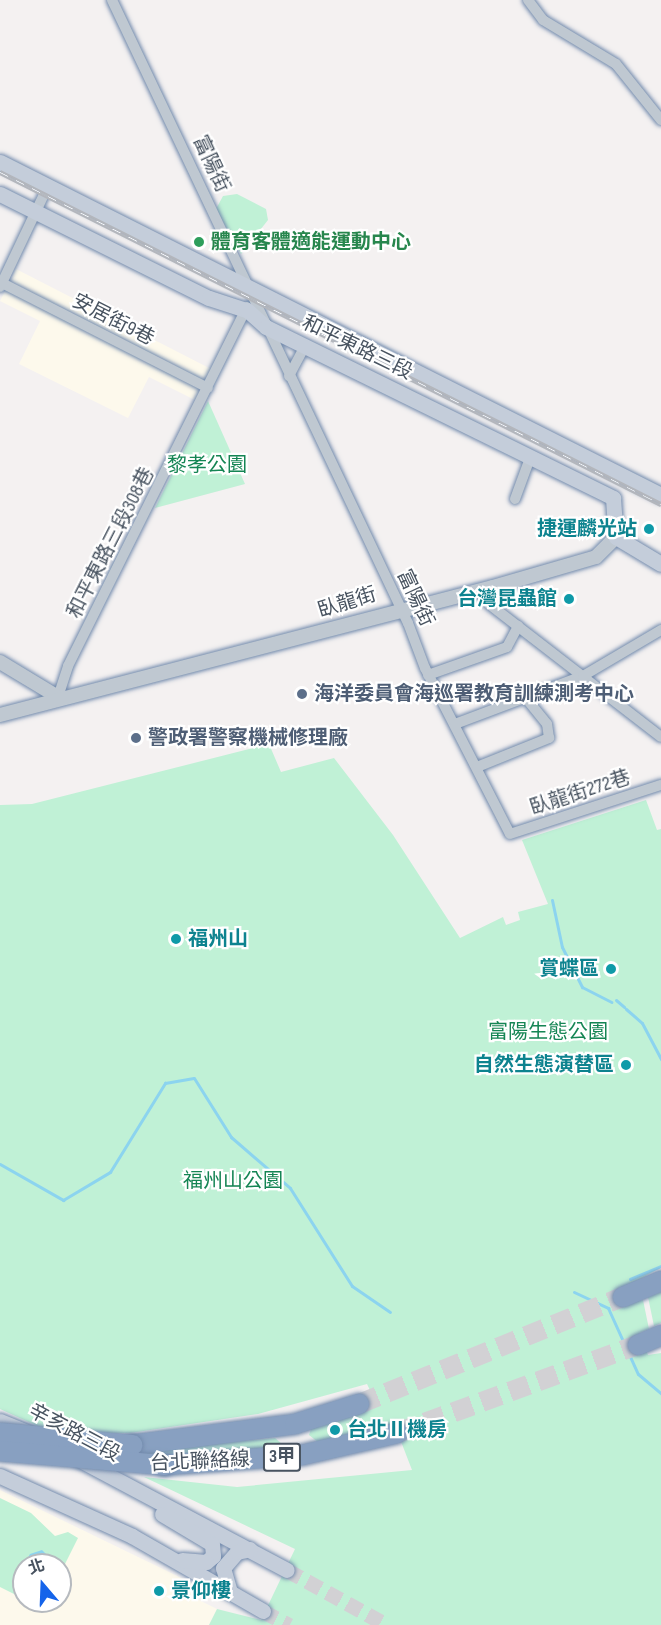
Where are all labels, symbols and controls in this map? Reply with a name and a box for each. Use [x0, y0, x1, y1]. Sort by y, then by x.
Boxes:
street label: 富陽街 [187, 132, 235, 196]
place label: 體育客體適能運動中心 [211, 230, 411, 254]
marker: 體育客體適能運動中心 [192, 235, 206, 249]
street label: 安居街9巷 [68, 289, 158, 351]
street label: 和平東路三段 [298, 311, 416, 385]
park label: 黎孝公園 [167, 453, 247, 477]
street label: 和平東路三段308巷 [63, 464, 159, 622]
place label: 捷運麟光站 [537, 517, 637, 541]
marker: 捷運麟光站 [642, 522, 656, 536]
street label: 富陽街 [391, 566, 439, 630]
street label: 臥龍街 [315, 583, 379, 623]
place label: 台灣昆蟲館 [457, 587, 557, 611]
marker: 台灣昆蟲館 [562, 592, 576, 606]
place label: 海洋委員會海巡署教育訓練測考中心 [314, 682, 634, 706]
marker: 海洋委員會海巡署教育訓練測考中心 [295, 687, 309, 701]
place label: 警政署警察機械修理廠 [148, 726, 348, 750]
marker: 警政署警察機械修理廠 [129, 731, 143, 745]
street label: 臥龍街272巷 [527, 765, 633, 821]
place label: 福州山 [188, 927, 248, 951]
marker: 福州山 [169, 932, 183, 946]
place label: 賞蝶區 [539, 957, 599, 981]
marker: 賞蝶區 [604, 962, 618, 976]
park label: 富陽生態公園 [488, 1020, 608, 1044]
place label: 自然生態演替區 [474, 1053, 614, 1077]
marker: 自然生態演替區 [619, 1058, 633, 1072]
park label: 福州山公園 [183, 1169, 283, 1193]
street label: 辛亥路三段 [24, 1399, 124, 1467]
place label: 台北Ⅱ機房 [347, 1418, 447, 1442]
marker: 台北Ⅱ機房 [328, 1423, 342, 1437]
road number: 3甲 [262, 1442, 302, 1472]
street label: 台北聯絡線 [149, 1447, 251, 1477]
north arrow [12, 1553, 72, 1613]
text: 北 [26, 1556, 47, 1579]
place label: 景仰樓 [171, 1579, 231, 1603]
marker: 景仰樓 [152, 1584, 166, 1598]

